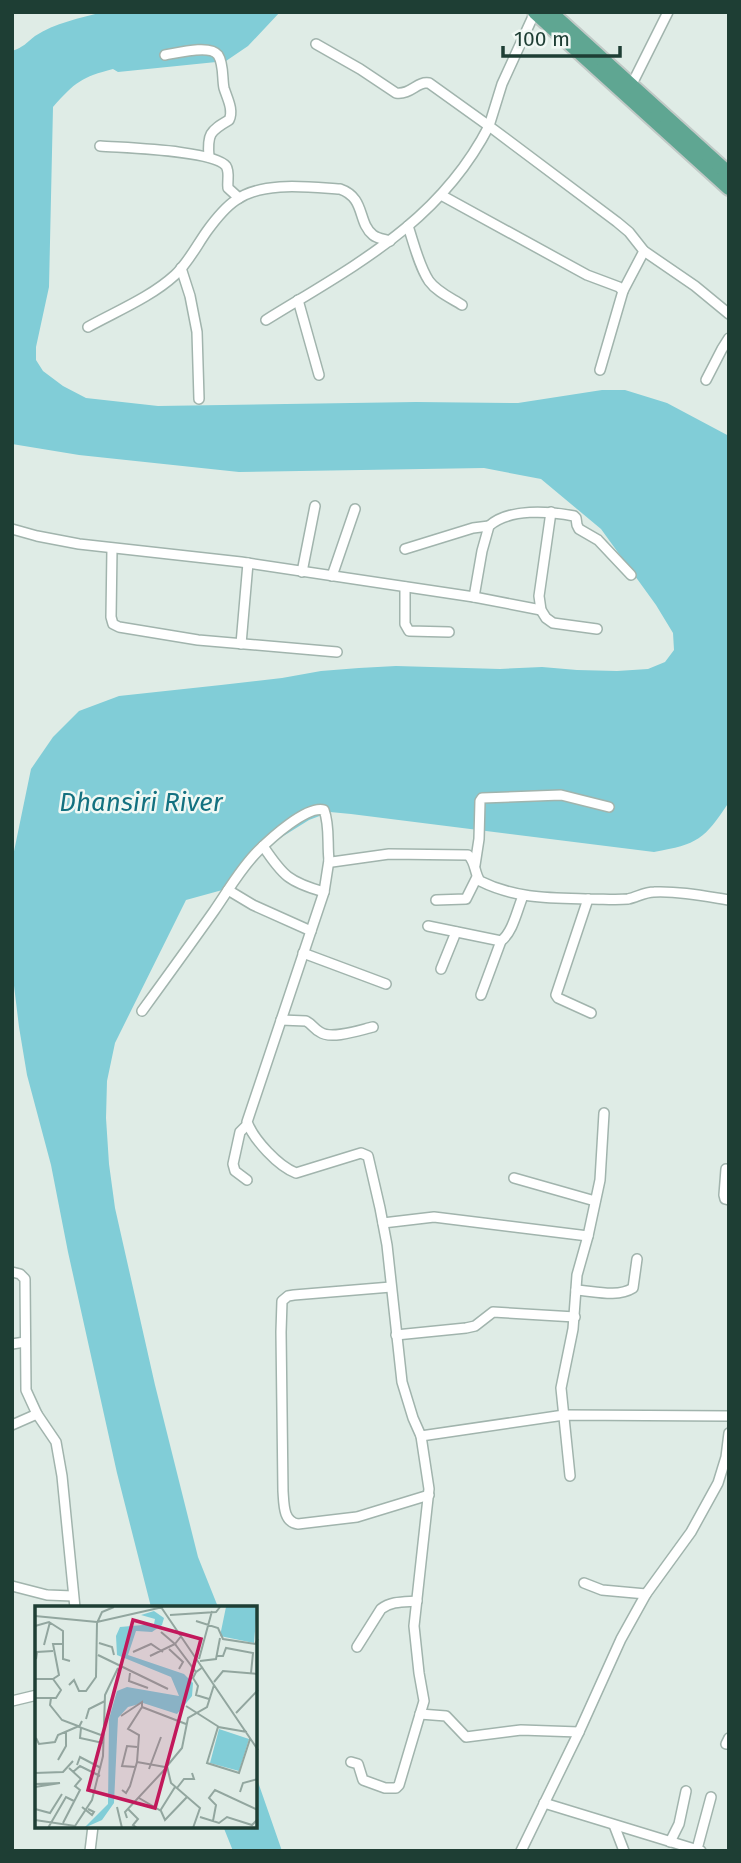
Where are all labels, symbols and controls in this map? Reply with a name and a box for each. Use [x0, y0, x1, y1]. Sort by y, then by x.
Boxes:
scale bar [503, 14, 620, 58]
text: 100 m [514, 26, 570, 52]
water label: Dhansiri River [59, 787, 224, 818]
inset map [35, 1606, 257, 1828]

